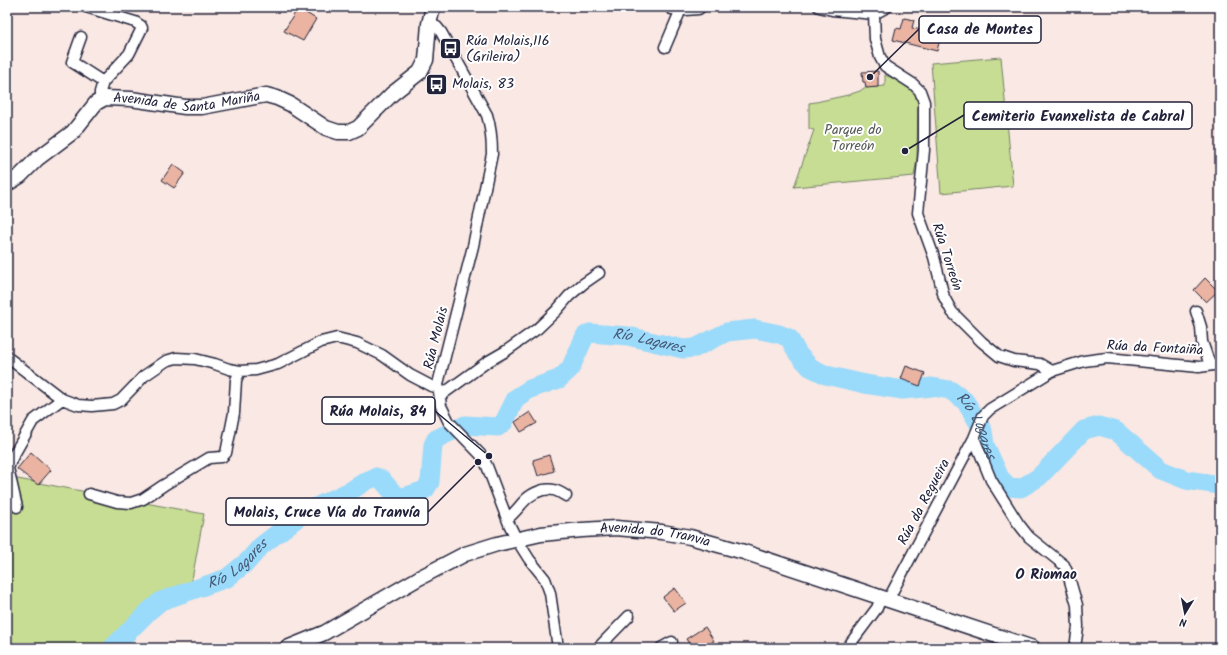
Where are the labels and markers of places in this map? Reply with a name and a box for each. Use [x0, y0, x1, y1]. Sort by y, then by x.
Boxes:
callout: Casa de Montes [919, 16, 1041, 43]
place label: Rúa Molais,116 (Grileira) [466, 30, 550, 68]
bus stop icon: Rúa Molais,116 (Grileira) [437, 36, 463, 62]
bus stop icon: Molais, 83 [423, 71, 449, 97]
place label: Molais, 83 [452, 73, 514, 95]
callout: Cemiterio Evanxelista de Cabral [964, 102, 1192, 129]
callout: Rúa Molais, 84 [322, 397, 435, 424]
callout: Molais, Cruce Vía do Tranvía [226, 498, 428, 525]

